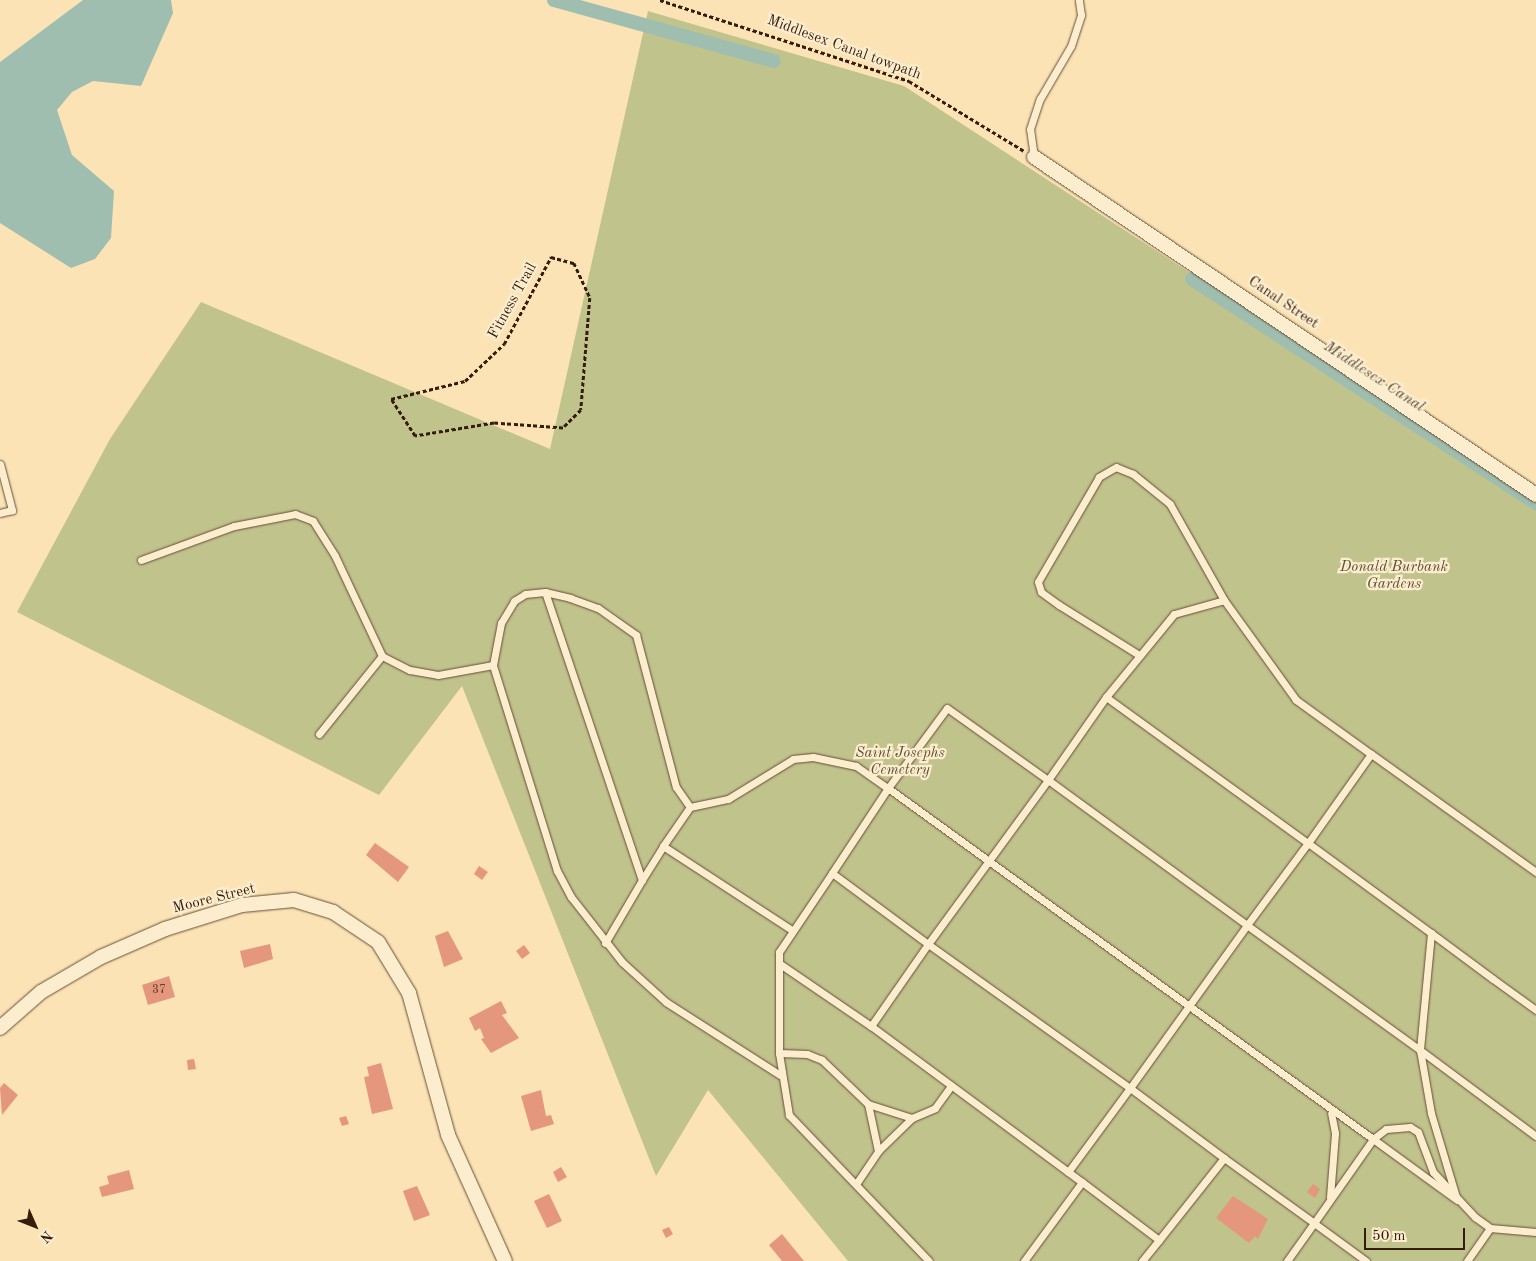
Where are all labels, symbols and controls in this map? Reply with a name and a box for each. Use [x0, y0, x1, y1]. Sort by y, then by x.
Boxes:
street label: Middlesex Canal towpath [765, 12, 923, 84]
street label: Fitness Trail [485, 260, 541, 342]
street label: Canal Street [1244, 273, 1322, 333]
water label: Middlesex Canal [1320, 337, 1428, 417]
park label: Donald Burbank Gardens [1340, 558, 1448, 593]
park label: Saint Josephs Cemetery [855, 744, 945, 779]
street label: Moore Street [171, 880, 257, 918]
house number: 37 [152, 984, 166, 998]
north arrow [10, 1201, 60, 1251]
scale bar [1366, 1218, 1467, 1250]
text: N [37, 1228, 55, 1245]
text: 50 m [1372, 1229, 1406, 1244]

